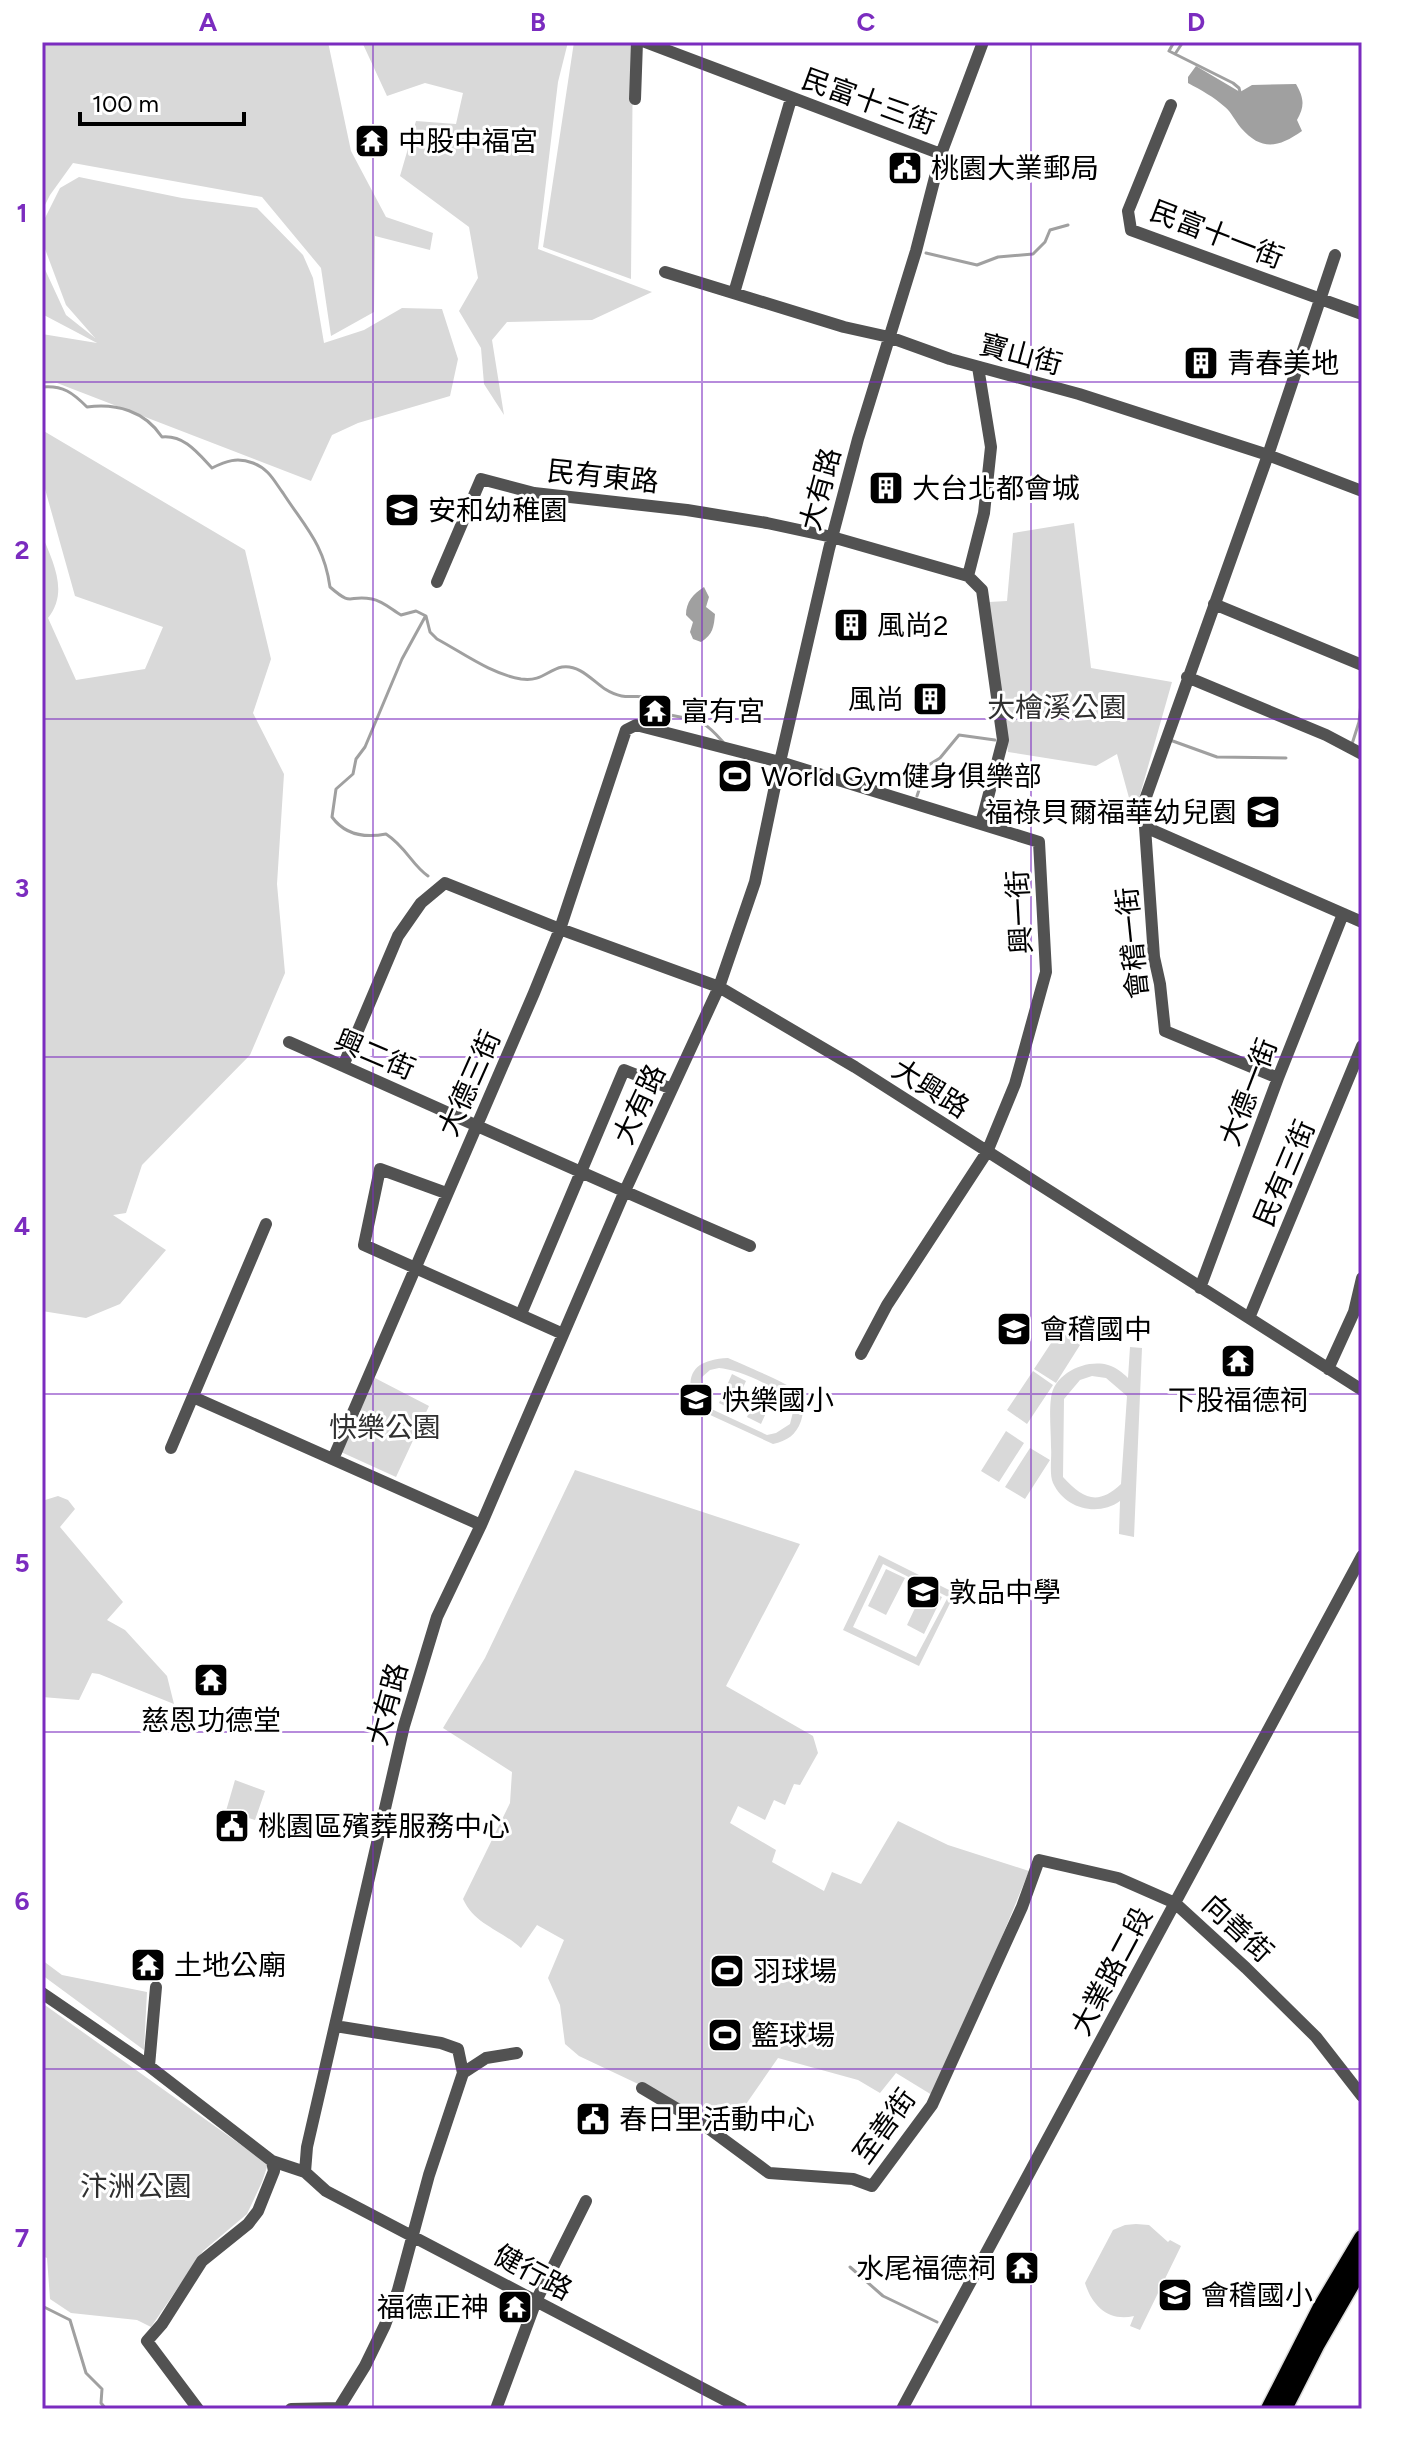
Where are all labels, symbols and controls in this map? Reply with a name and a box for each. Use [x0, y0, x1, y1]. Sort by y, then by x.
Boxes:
text: A [199, 6, 218, 38]
text: B [530, 6, 546, 38]
text: C [857, 6, 876, 38]
text: D [1187, 6, 1205, 38]
street label: 民富十三街 [797, 61, 941, 141]
scale bar [80, 76, 244, 126]
text: 100 m [92, 89, 159, 118]
temple icon: 中股中福宮 [353, 122, 391, 160]
place label: 中股中福宮 [398, 124, 538, 158]
public building icon: 桃園大業郵局 [886, 149, 924, 187]
place label: 桃園大業郵局 [931, 151, 1099, 185]
street label: 民富十一街 [1146, 193, 1288, 275]
text: 1 [17, 197, 27, 229]
street label: 寶山街 [976, 327, 1066, 381]
building icon: 青春美地 [1182, 344, 1220, 382]
place label: 青春美地 [1227, 346, 1339, 380]
street label: 大有路 [793, 444, 847, 534]
street label: 民有東路 [546, 453, 660, 499]
building icon: 大台北都會城 [867, 469, 905, 507]
place label: 大台北都會城 [912, 471, 1080, 505]
school or university icon: 安和幼稚園 [383, 491, 421, 529]
place label: 安和幼稚園 [428, 493, 568, 527]
text: 2 [14, 534, 30, 566]
building icon: 風尚2 [832, 606, 870, 644]
place label: 風尚2 [877, 608, 949, 642]
building icon: 風尚 [911, 680, 949, 718]
place label: 風尚 [848, 682, 904, 716]
park label: 大檜溪公園 [987, 690, 1127, 724]
temple icon: 富有宮 [636, 692, 674, 730]
place label: 富有宮 [681, 694, 765, 728]
sports icon: World Gym健身俱樂部 [716, 757, 754, 795]
place label: World Gym健身俱樂部 [761, 759, 1042, 793]
school or university icon: 福祿貝爾福華幼兒園 [1244, 793, 1282, 831]
place label: 福祿貝爾福華幼兒園 [985, 795, 1237, 829]
street label: 興一街 [1000, 869, 1038, 955]
text: 3 [15, 872, 29, 904]
street label: 會稽一街 [1109, 886, 1155, 1000]
street label: 興二街 [330, 1022, 420, 1086]
street label: 大德三街 [431, 1025, 507, 1141]
street label: 大德一街 [1212, 1034, 1284, 1150]
street label: 大興路 [886, 1051, 976, 1125]
street label: 大有路 [606, 1059, 672, 1149]
street label: 民有三街 [1246, 1115, 1322, 1231]
text: 4 [14, 1210, 30, 1242]
school or university icon: 會稽國中 [995, 1310, 1033, 1348]
place label: 會稽國中 [1040, 1312, 1152, 1346]
temple icon: 下股福德祠 [1219, 1342, 1257, 1380]
school or university icon: 快樂國小 [677, 1381, 715, 1419]
place label: 快樂國小 [722, 1383, 834, 1417]
place label: 下股福德祠 [1168, 1383, 1308, 1417]
park label: 快樂公園 [329, 1410, 441, 1444]
text: 5 [14, 1547, 30, 1579]
school or university icon: 敦品中學 [904, 1573, 942, 1611]
place label: 敦品中學 [949, 1575, 1061, 1609]
street label: 大有路 [360, 1659, 414, 1749]
temple icon: 慈恩功德堂 [192, 1661, 230, 1699]
place label: 慈恩功德堂 [141, 1703, 281, 1737]
public building icon: 桃園區殯葬服務中心 [213, 1807, 251, 1845]
place label: 桃園區殯葬服務中心 [258, 1809, 510, 1843]
text: 6 [14, 1885, 30, 1917]
street label: 向善街 [1196, 1887, 1280, 1969]
street label: 大業路二段 [1063, 1901, 1159, 2041]
temple icon: 土地公廟 [129, 1946, 167, 1984]
place label: 土地公廟 [174, 1948, 286, 1982]
sports icon: 羽球場 [708, 1952, 746, 1990]
place label: 羽球場 [753, 1954, 837, 1988]
sports icon: 籃球場 [706, 2016, 744, 2054]
place label: 籃球場 [751, 2018, 835, 2052]
street label: 至善街 [846, 2082, 922, 2170]
public building icon: 春日里活動中心 [574, 2100, 612, 2138]
place label: 春日里活動中心 [619, 2102, 815, 2136]
park label: 汴洲公園 [80, 2169, 192, 2203]
text: 7 [15, 2222, 29, 2254]
street label: 健行路 [488, 2237, 578, 2307]
temple icon: 水尾福德祠 [1003, 2249, 1041, 2287]
place label: 水尾福德祠 [856, 2251, 996, 2285]
school or university icon: 會稽國小 [1156, 2276, 1194, 2314]
place label: 會稽國小 [1201, 2278, 1313, 2312]
temple icon: 福德正神 [496, 2288, 534, 2326]
place label: 福德正神 [377, 2290, 489, 2324]

